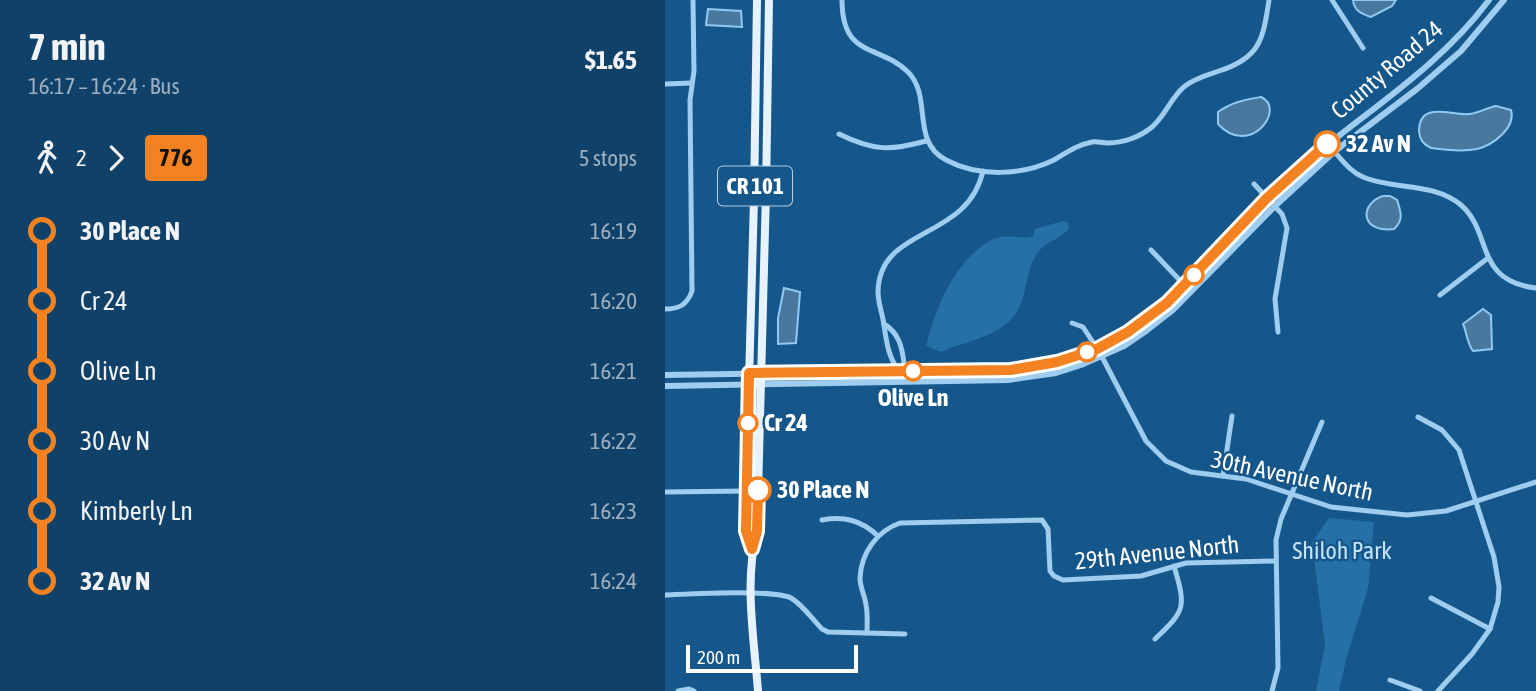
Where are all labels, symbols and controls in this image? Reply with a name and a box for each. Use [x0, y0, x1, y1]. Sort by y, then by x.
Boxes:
street label: County Road 24 [1325, 15, 1448, 124]
text: 7 min [28, 25, 106, 68]
text: $1.65 [585, 45, 637, 75]
text: 16:17 – 16:24 · Bus [28, 73, 180, 99]
place label: 32 Av N [1346, 130, 1411, 157]
marker: 32 Av N [1314, 131, 1340, 157]
icon: walk [28, 139, 66, 177]
icon: forward [97, 139, 135, 177]
text: 776 [159, 144, 193, 171]
text: 2 [76, 145, 87, 171]
text: 5 stops [579, 145, 637, 171]
road number: CR 101 [718, 167, 792, 206]
text: 30 Place N [80, 216, 180, 246]
text: 16:19 [590, 218, 637, 244]
unlabelled marker [1184, 265, 1204, 285]
text: Cr 24 [80, 286, 127, 316]
text: 16:20 [590, 288, 637, 314]
unlabelled marker [1077, 342, 1097, 362]
text: Olive Ln [80, 356, 157, 386]
text: 16:21 [590, 358, 637, 384]
marker: Olive Ln [903, 361, 923, 381]
place label: Olive Ln [878, 384, 948, 411]
place label: Cr 24 [764, 409, 808, 436]
marker: Cr 24 [738, 413, 758, 433]
text: 30 Av N [80, 426, 150, 456]
text: 16:22 [590, 428, 637, 454]
street label: 30th Avenue North [1209, 445, 1376, 506]
place label: 30 Place N [777, 476, 869, 503]
marker: 30 Place N [745, 477, 771, 503]
text: Kimberly Ln [80, 496, 193, 526]
text: 16:23 [590, 498, 637, 524]
street label: 29th Avenue North [1074, 530, 1240, 575]
park label: Shiloh Park [1292, 537, 1392, 564]
text: 32 Av N [80, 566, 150, 596]
text: 16:24 [590, 568, 637, 594]
scale bar [686, 642, 857, 674]
text: 200 m [697, 646, 740, 668]

